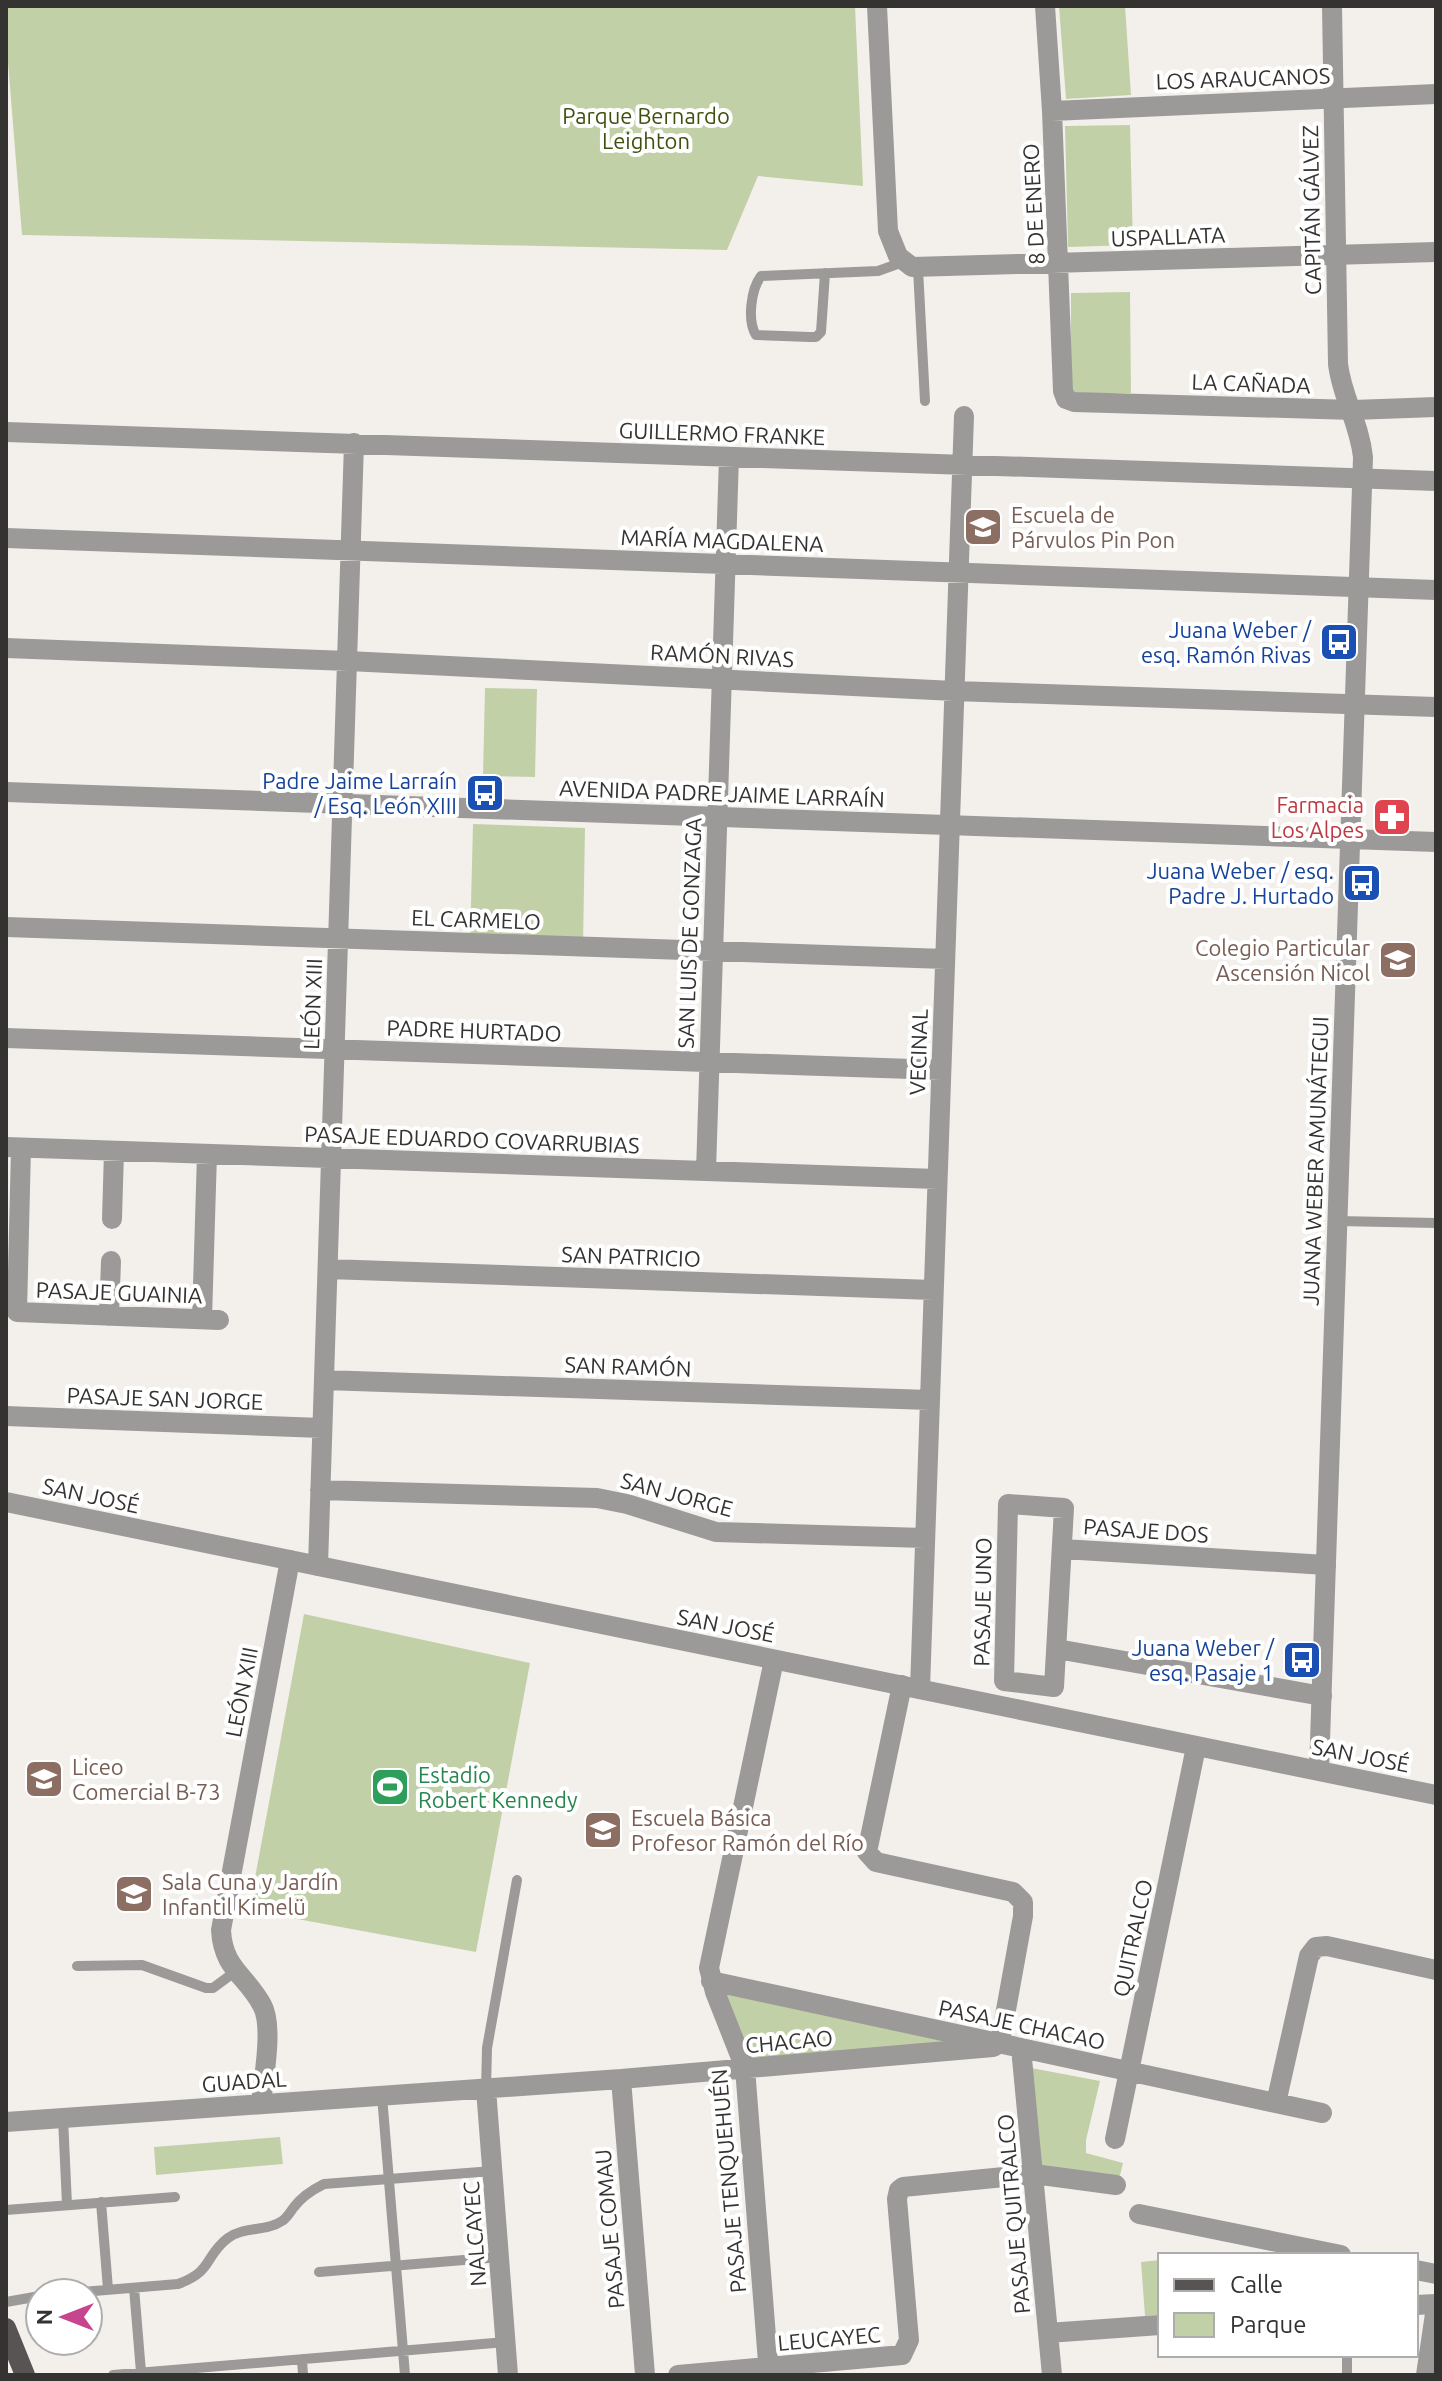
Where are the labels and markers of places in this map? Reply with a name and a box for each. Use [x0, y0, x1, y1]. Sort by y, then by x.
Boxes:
place label: Escuela de Párvulos Pin Pon [1011, 502, 1175, 552]
school or university icon: Escuela de Párvulos Pin Pon [962, 506, 1004, 548]
place label: Juana Weber / esq. Ramón Rivas [1141, 617, 1312, 667]
bus stop icon: Juana Weber / esq. Ramón Rivas [1318, 621, 1360, 663]
place label: Padre Jaime Larraín / Esq. León XIII [262, 768, 457, 818]
bus stop icon: Padre Jaime Larraín / Esq. León XIII [464, 772, 506, 814]
place label: Farmacia Los Alpes [1271, 792, 1364, 842]
pharmacy icon: Farmacia Los Alpes [1371, 796, 1413, 838]
place label: Juana Weber / esq. Padre J. Hurtado [1147, 858, 1334, 908]
bus stop icon: Juana Weber / esq. Padre J. Hurtado [1341, 862, 1383, 904]
place label: Colegio Particular Ascensión Nicol [1195, 935, 1371, 985]
school or university icon: Colegio Particular Ascensión Nicol [1377, 939, 1419, 981]
place label: Juana Weber / esq. Pasaje 1 [1132, 1635, 1275, 1685]
bus stop icon: Juana Weber / esq. Pasaje 1 [1281, 1639, 1323, 1681]
place label: Liceo Comercial B-73 [72, 1754, 221, 1804]
school or university icon: Liceo Comercial B-73 [23, 1758, 65, 1800]
place label: Estadio Robert Kennedy [418, 1762, 578, 1812]
sports icon: Estadio Robert Kennedy [369, 1766, 411, 1808]
place label: Escuela Básica Profesor Ramón del Río [631, 1805, 864, 1855]
school or university icon: Escuela Básica Profesor Ramón del Río [582, 1809, 624, 1851]
place label: Sala Cuna y Jardín Infantil Kimelü [162, 1869, 339, 1919]
school or university icon: Sala Cuna y Jardín Infantil Kimelü [113, 1873, 155, 1915]

